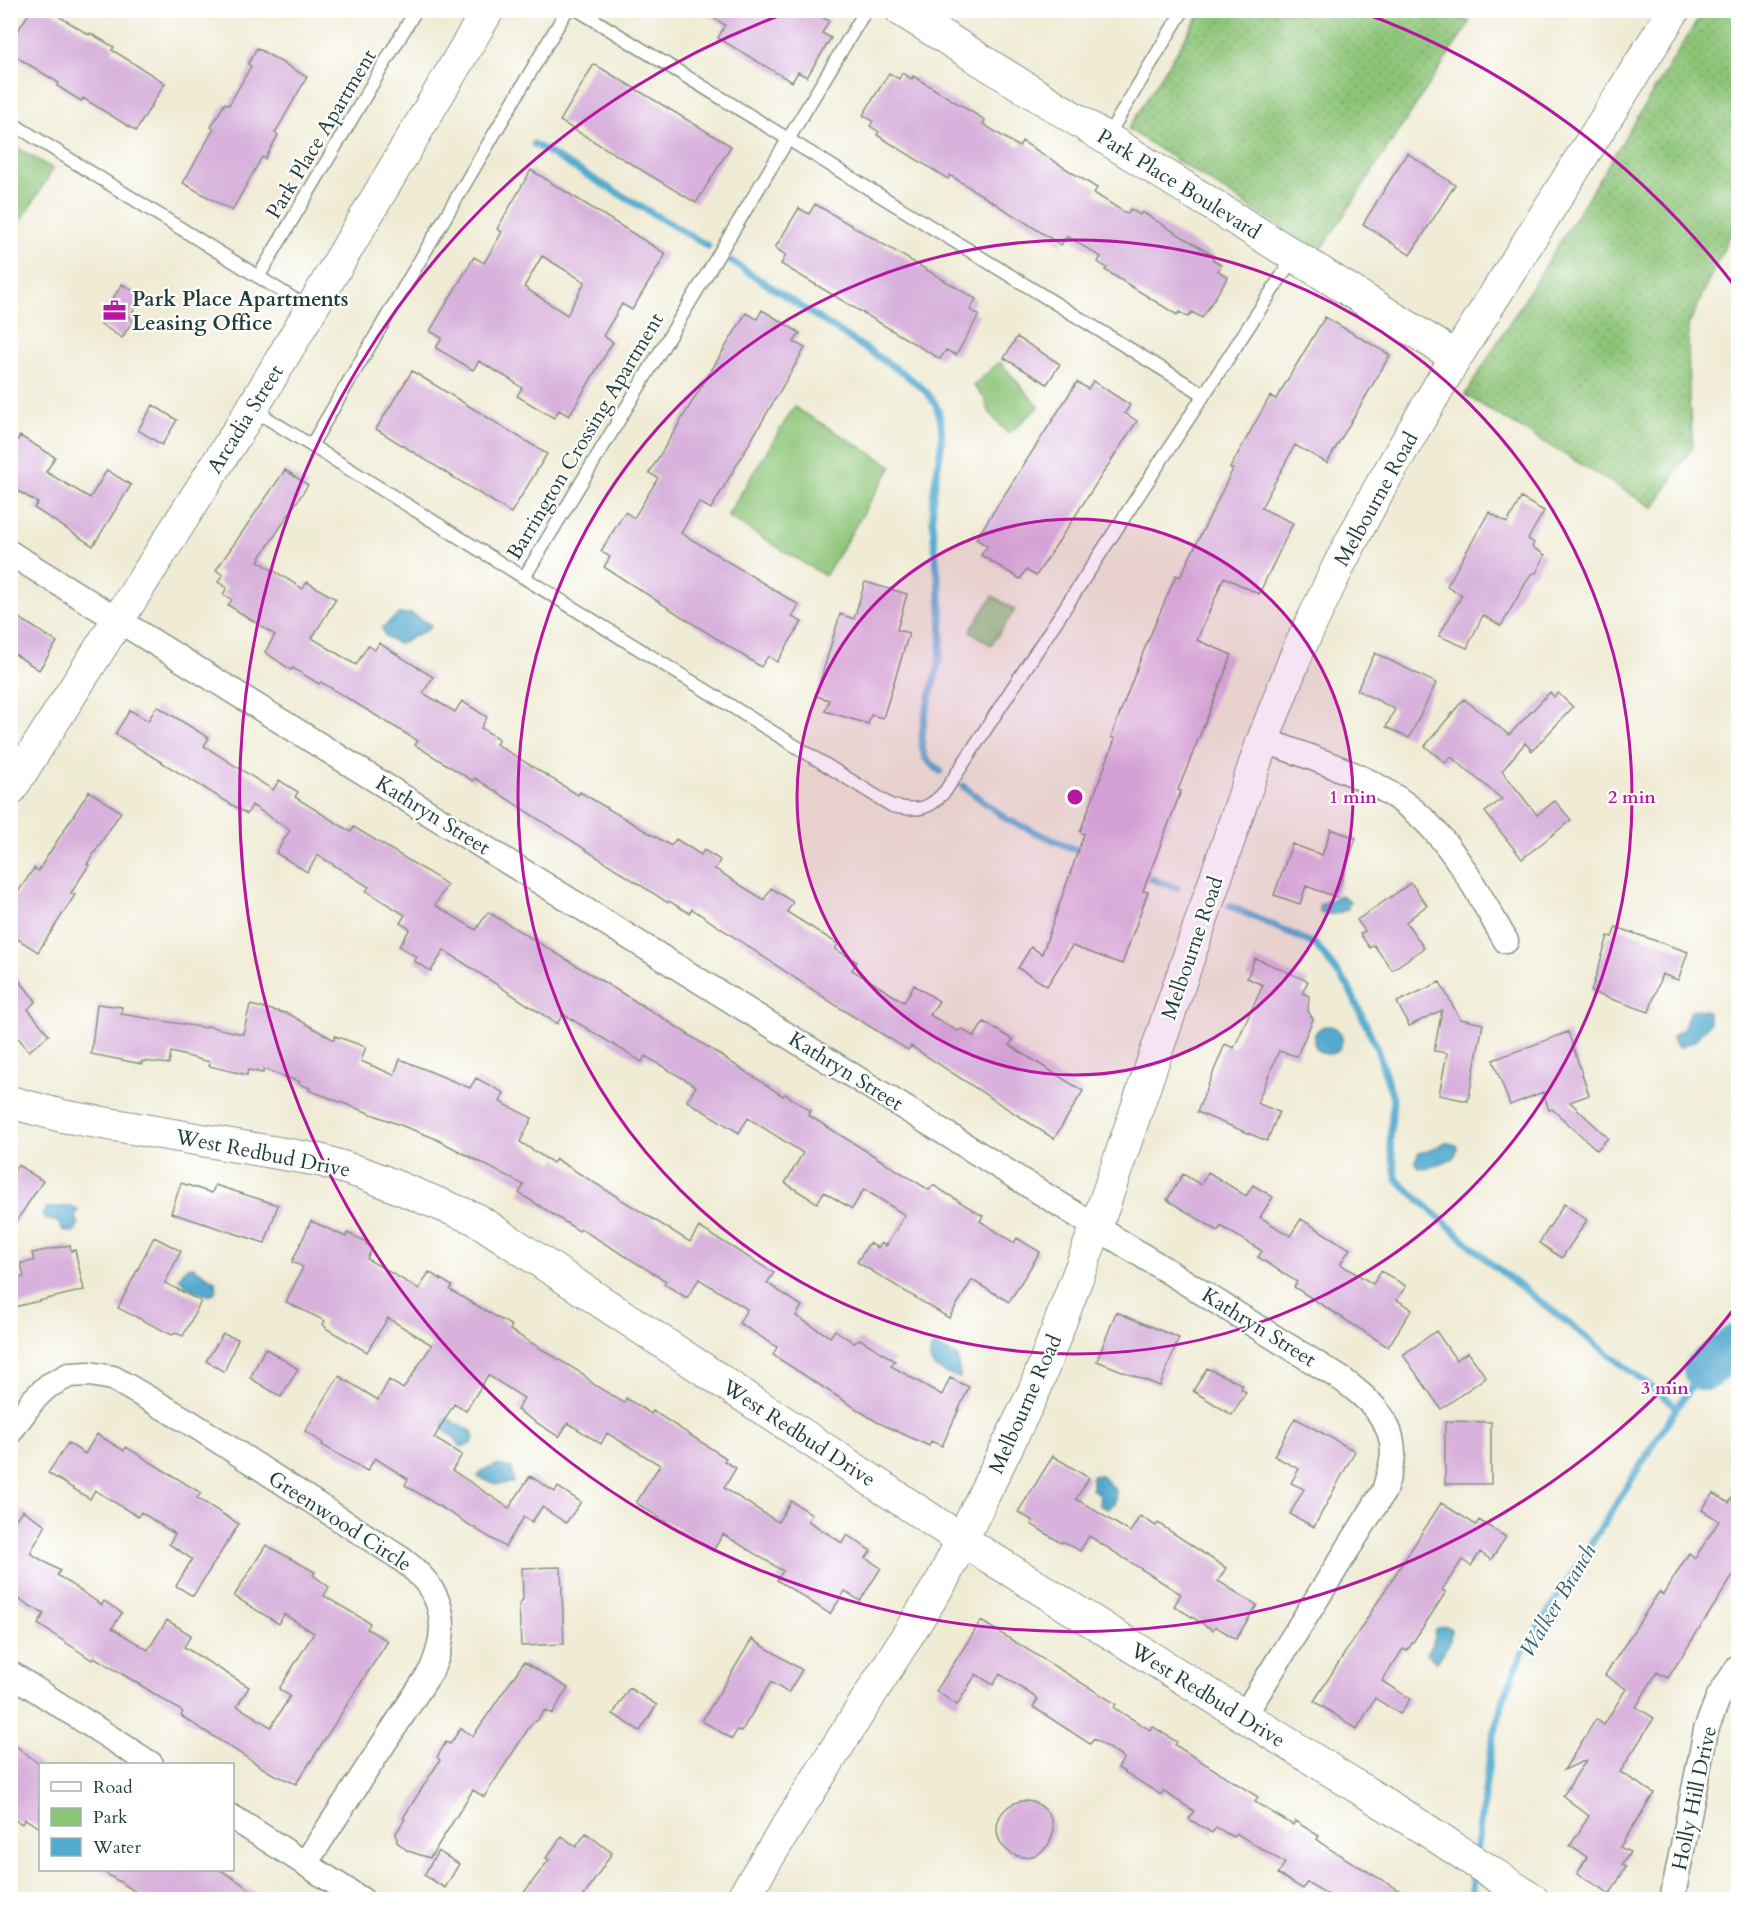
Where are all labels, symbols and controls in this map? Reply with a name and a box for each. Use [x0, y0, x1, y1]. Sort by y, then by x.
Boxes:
street label: Park Place Apartment [259, 44, 384, 224]
street label: Park Place Boulevard [1091, 122, 1266, 247]
place label: Park Place Apartments Leasing Office [132, 285, 349, 338]
office icon: Park Place Apartments Leasing Office [101, 298, 127, 324]
street label: Barrington Crossing Apartment [500, 307, 671, 565]
street label: Arcadia Street [200, 359, 291, 479]
street label: Melbourne Road [1327, 427, 1425, 572]
street label: Kathryn Street [370, 769, 496, 862]
text: 1 min [1329, 785, 1377, 810]
text: 2 min [1608, 785, 1656, 810]
centre of rings [1065, 787, 1085, 807]
street label: Melbourne Road [1154, 873, 1231, 1024]
street label: Kathryn Street [783, 1025, 909, 1118]
street label: West Redbud Drive [172, 1122, 353, 1185]
street label: Kathryn Street [1196, 1281, 1322, 1374]
street label: Melbourne Road [982, 1330, 1069, 1478]
street label: West Redbud Drive [715, 1372, 881, 1494]
text: 3 min [1641, 1376, 1689, 1401]
street label: Greenwood Circle [262, 1464, 417, 1579]
water label: Walker Branch [1512, 1538, 1604, 1663]
street label: West Redbud Drive [1124, 1636, 1291, 1755]
street label: Holly Hill Drive [1665, 1723, 1724, 1873]
legend [39, 1763, 234, 1871]
text: Road [93, 1775, 133, 1800]
text: Park [93, 1805, 128, 1830]
text: Water [92, 1835, 142, 1860]

